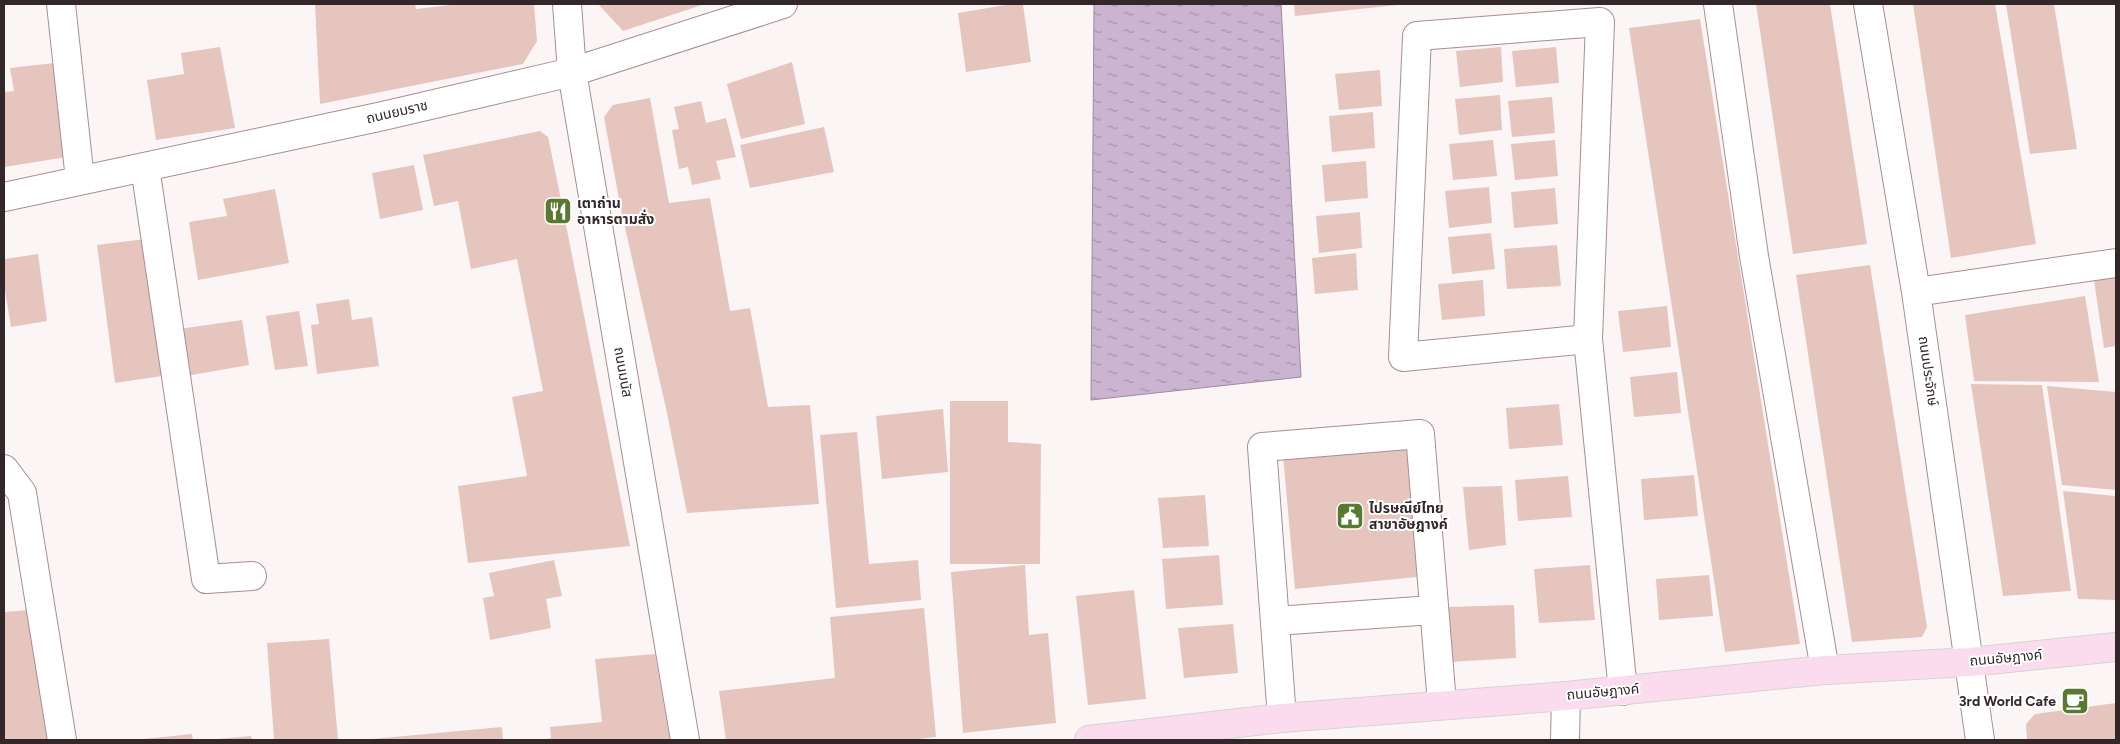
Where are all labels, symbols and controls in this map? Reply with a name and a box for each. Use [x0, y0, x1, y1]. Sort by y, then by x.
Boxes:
street label: ถนนยมราช [365, 97, 429, 127]
place label: เตาถ่าน อาหารตามสั่ง [577, 195, 654, 228]
restaurant icon: เตาถ่าน อาหารตามสั่ง [543, 196, 573, 226]
street label: ถนนประจักษ์ [1915, 335, 1941, 407]
street label: ถนนมนัส [610, 346, 636, 398]
place label: ไปรษณีย์ไทย สาขาอัษฎางค์ [1369, 500, 1448, 533]
public building icon: ไปรษณีย์ไทย สาขาอัษฎางค์ [1335, 501, 1365, 531]
street label: ถนนอัษฎางค์ [1969, 646, 2043, 670]
street label: ถนนอัษฎางค์ [1566, 680, 1640, 704]
cafe icon: 3rd World Cafe [2060, 686, 2090, 716]
place label: 3rd World Cafe [1959, 693, 2056, 710]

